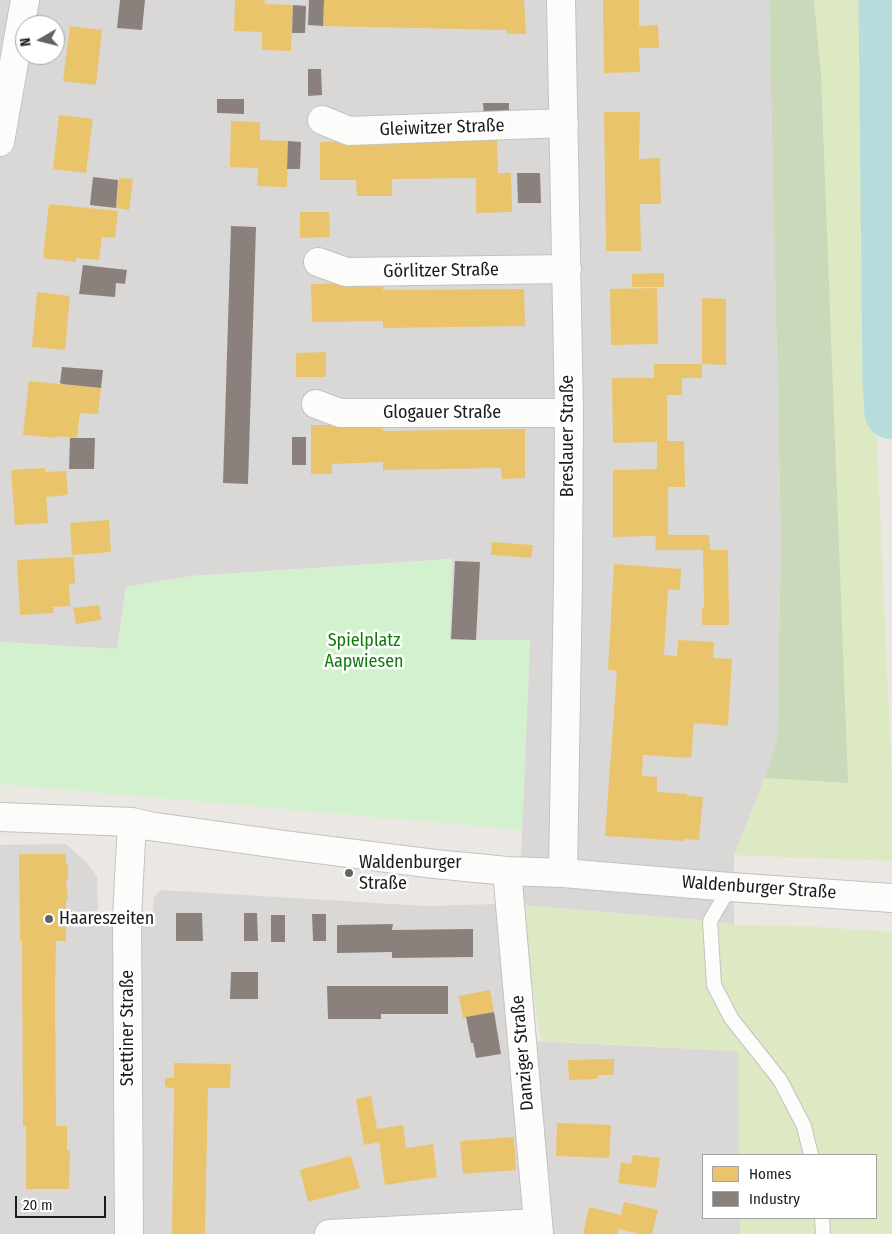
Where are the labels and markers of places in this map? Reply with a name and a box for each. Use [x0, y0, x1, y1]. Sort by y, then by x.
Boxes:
place label: Waldenburger Straße [359, 852, 462, 894]
marker: Waldenburger Straße [343, 867, 355, 879]
place label: Haareszeiten [59, 908, 154, 930]
marker: Haareszeiten [43, 913, 55, 925]

